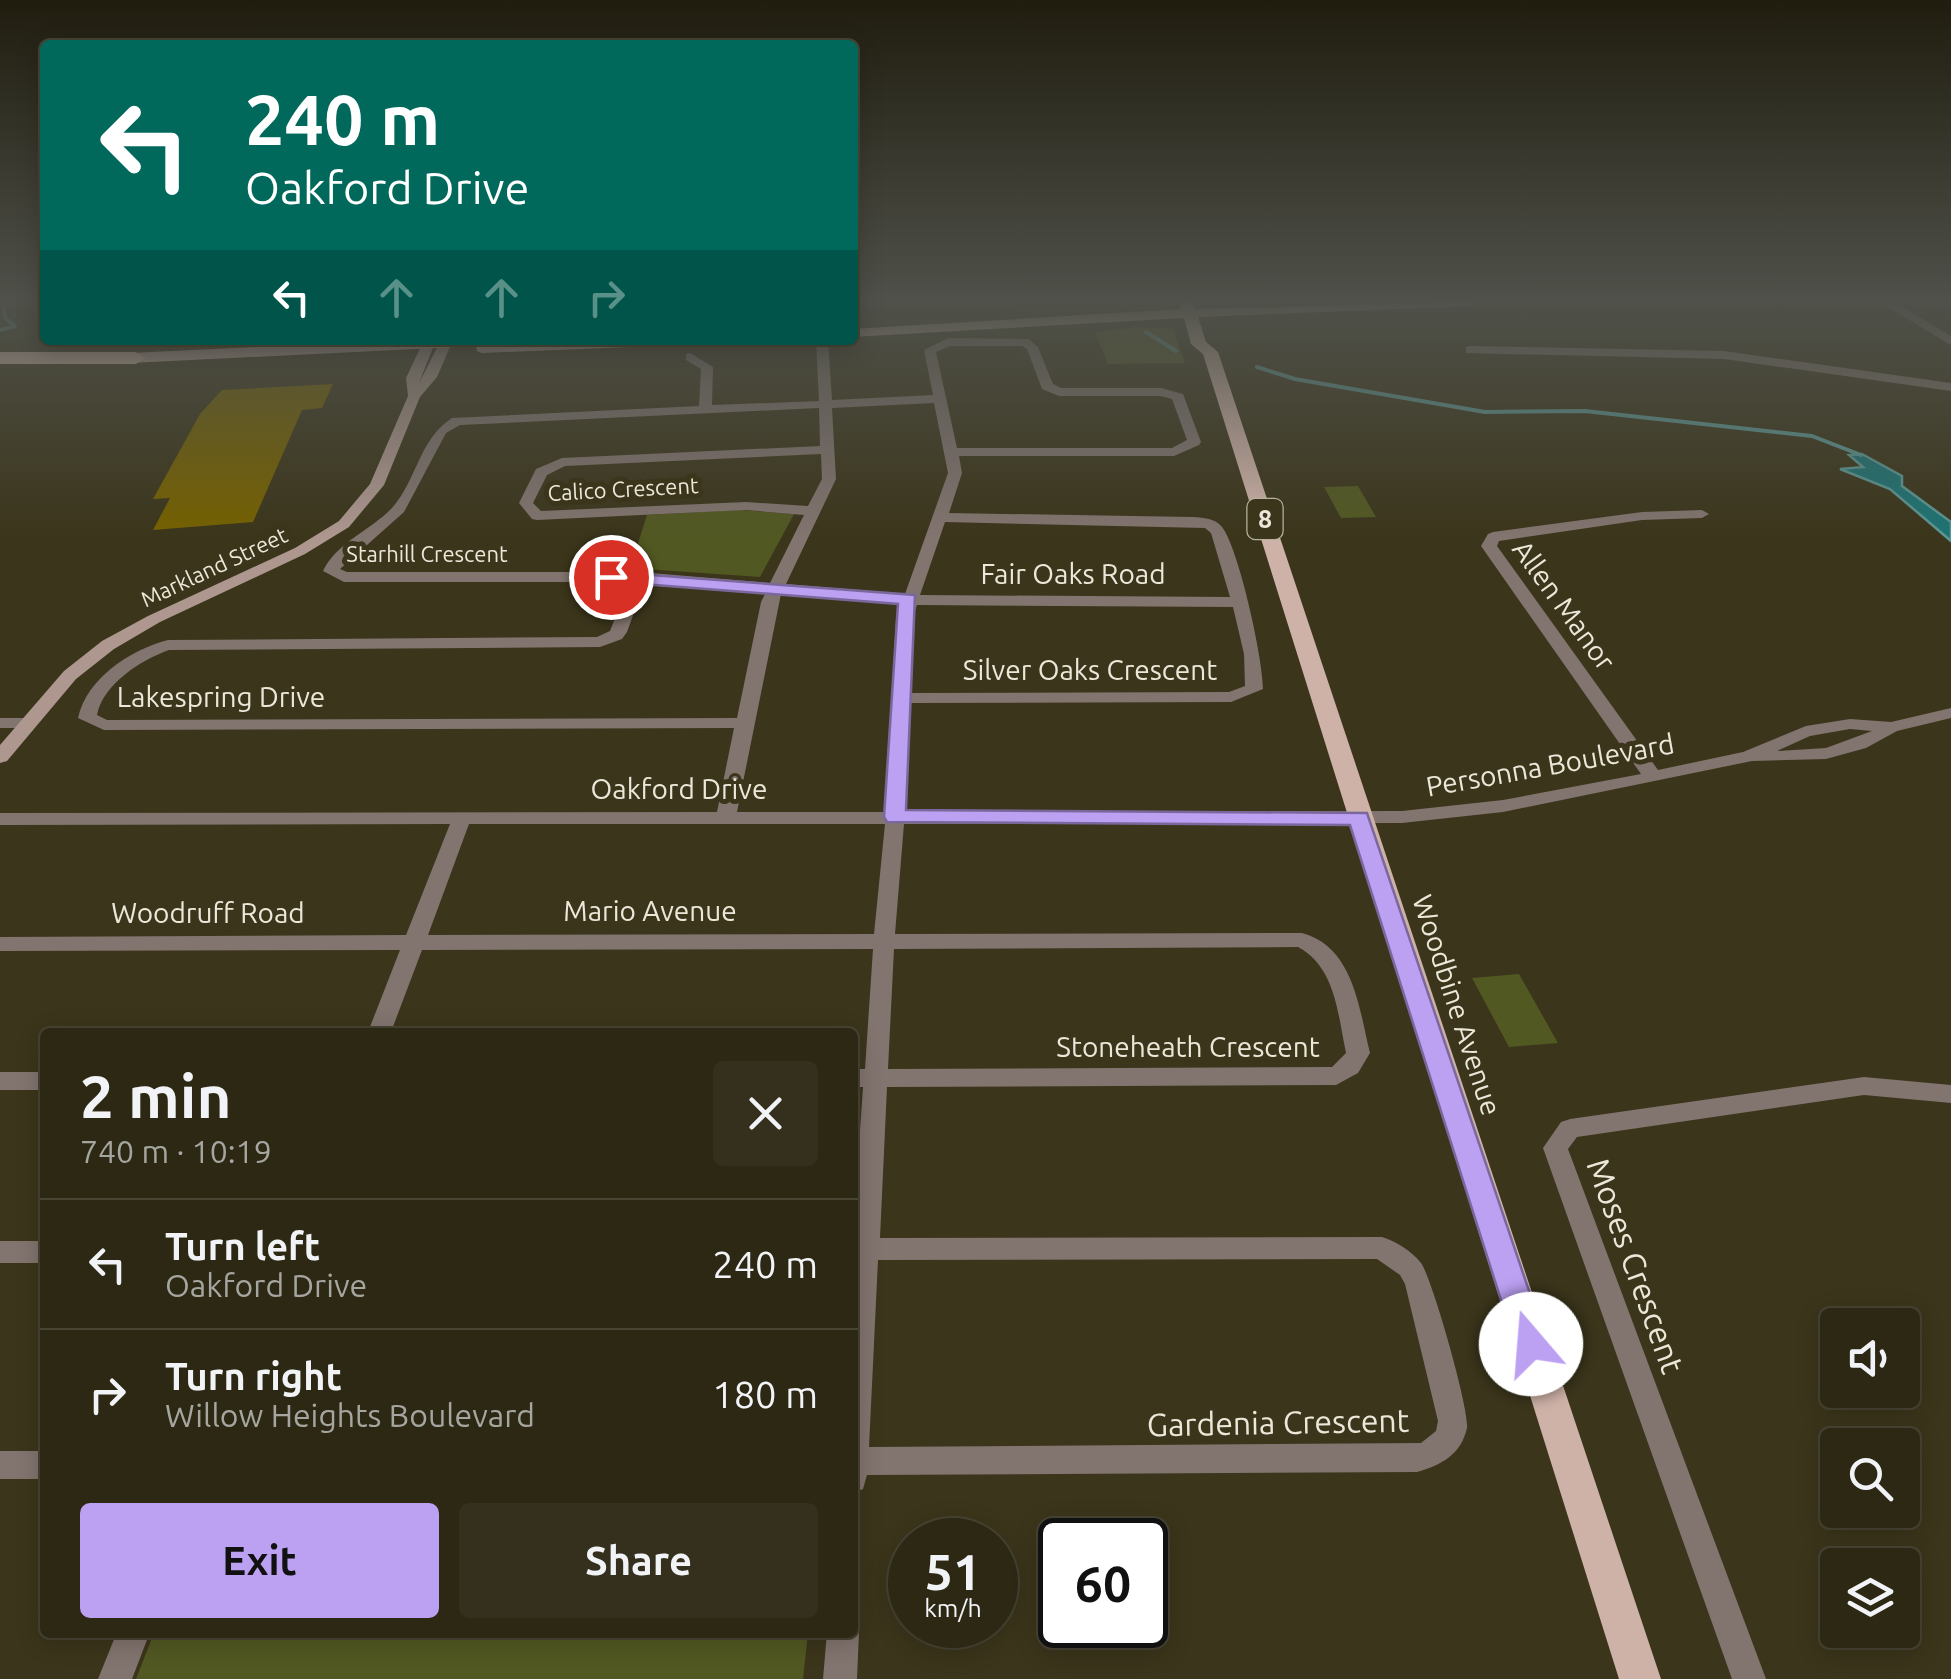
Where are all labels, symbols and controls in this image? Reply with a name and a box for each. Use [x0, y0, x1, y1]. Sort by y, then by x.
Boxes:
icon: left [80, 80, 210, 210]
text: 240 m [245, 80, 440, 158]
text: Oakford Drive [245, 162, 529, 213]
icon: left [264, 270, 319, 325]
icon: ahead [369, 270, 424, 325]
icon: ahead [474, 270, 529, 325]
icon: right [579, 270, 634, 325]
street label: Calico Crescent [547, 472, 699, 505]
road number: 8 [1248, 499, 1282, 539]
street label: Markland Street [137, 521, 291, 611]
street label: Allen Manor [1507, 534, 1622, 676]
pin [569, 535, 654, 620]
street label: Starhill Crescent [346, 541, 508, 566]
icon: arrive [584, 550, 639, 605]
street label: Fair Oaks Road [980, 558, 1166, 589]
street label: Silver Oaks Crescent [963, 654, 1217, 685]
street label: Lakespring Drive [117, 681, 325, 712]
street label: Personna Boulevard [1423, 727, 1676, 802]
street label: Oakford Drive [591, 773, 767, 804]
street label: Woodbine Avenue [1407, 891, 1508, 1119]
street label: Mario Avenue [563, 895, 737, 926]
street label: Woodruff Road [111, 897, 305, 928]
street label: Stoneheath Crescent [1056, 1031, 1320, 1062]
button: close [713, 1061, 818, 1166]
text: 2 min [80, 1062, 232, 1129]
text: 740 m · 10:19 [80, 1133, 272, 1169]
street label: Moses Crescent [1580, 1153, 1692, 1378]
text: Turn left [165, 1225, 320, 1267]
icon: left [80, 1237, 135, 1292]
text: 240 m [712, 1243, 818, 1285]
text: Oakford Drive [165, 1267, 367, 1303]
position arrow [1479, 1292, 1583, 1396]
map controls [1820, 1308, 1920, 1648]
button: sound [1820, 1308, 1920, 1408]
text: Turn right [165, 1355, 342, 1397]
icon: right [80, 1367, 135, 1422]
text: 180 m [712, 1373, 818, 1415]
text: Willow Heights Boulevard [165, 1397, 535, 1433]
street label: Gardenia Crescent [1146, 1402, 1410, 1442]
button: search [1820, 1428, 1920, 1528]
button: Exit [80, 1503, 439, 1618]
button: Share [459, 1503, 818, 1618]
speed limit sign: 60 [1038, 1518, 1168, 1648]
text: 51 [925, 1543, 981, 1599]
button: layers [1820, 1548, 1920, 1648]
text: km/h [924, 1594, 982, 1622]

